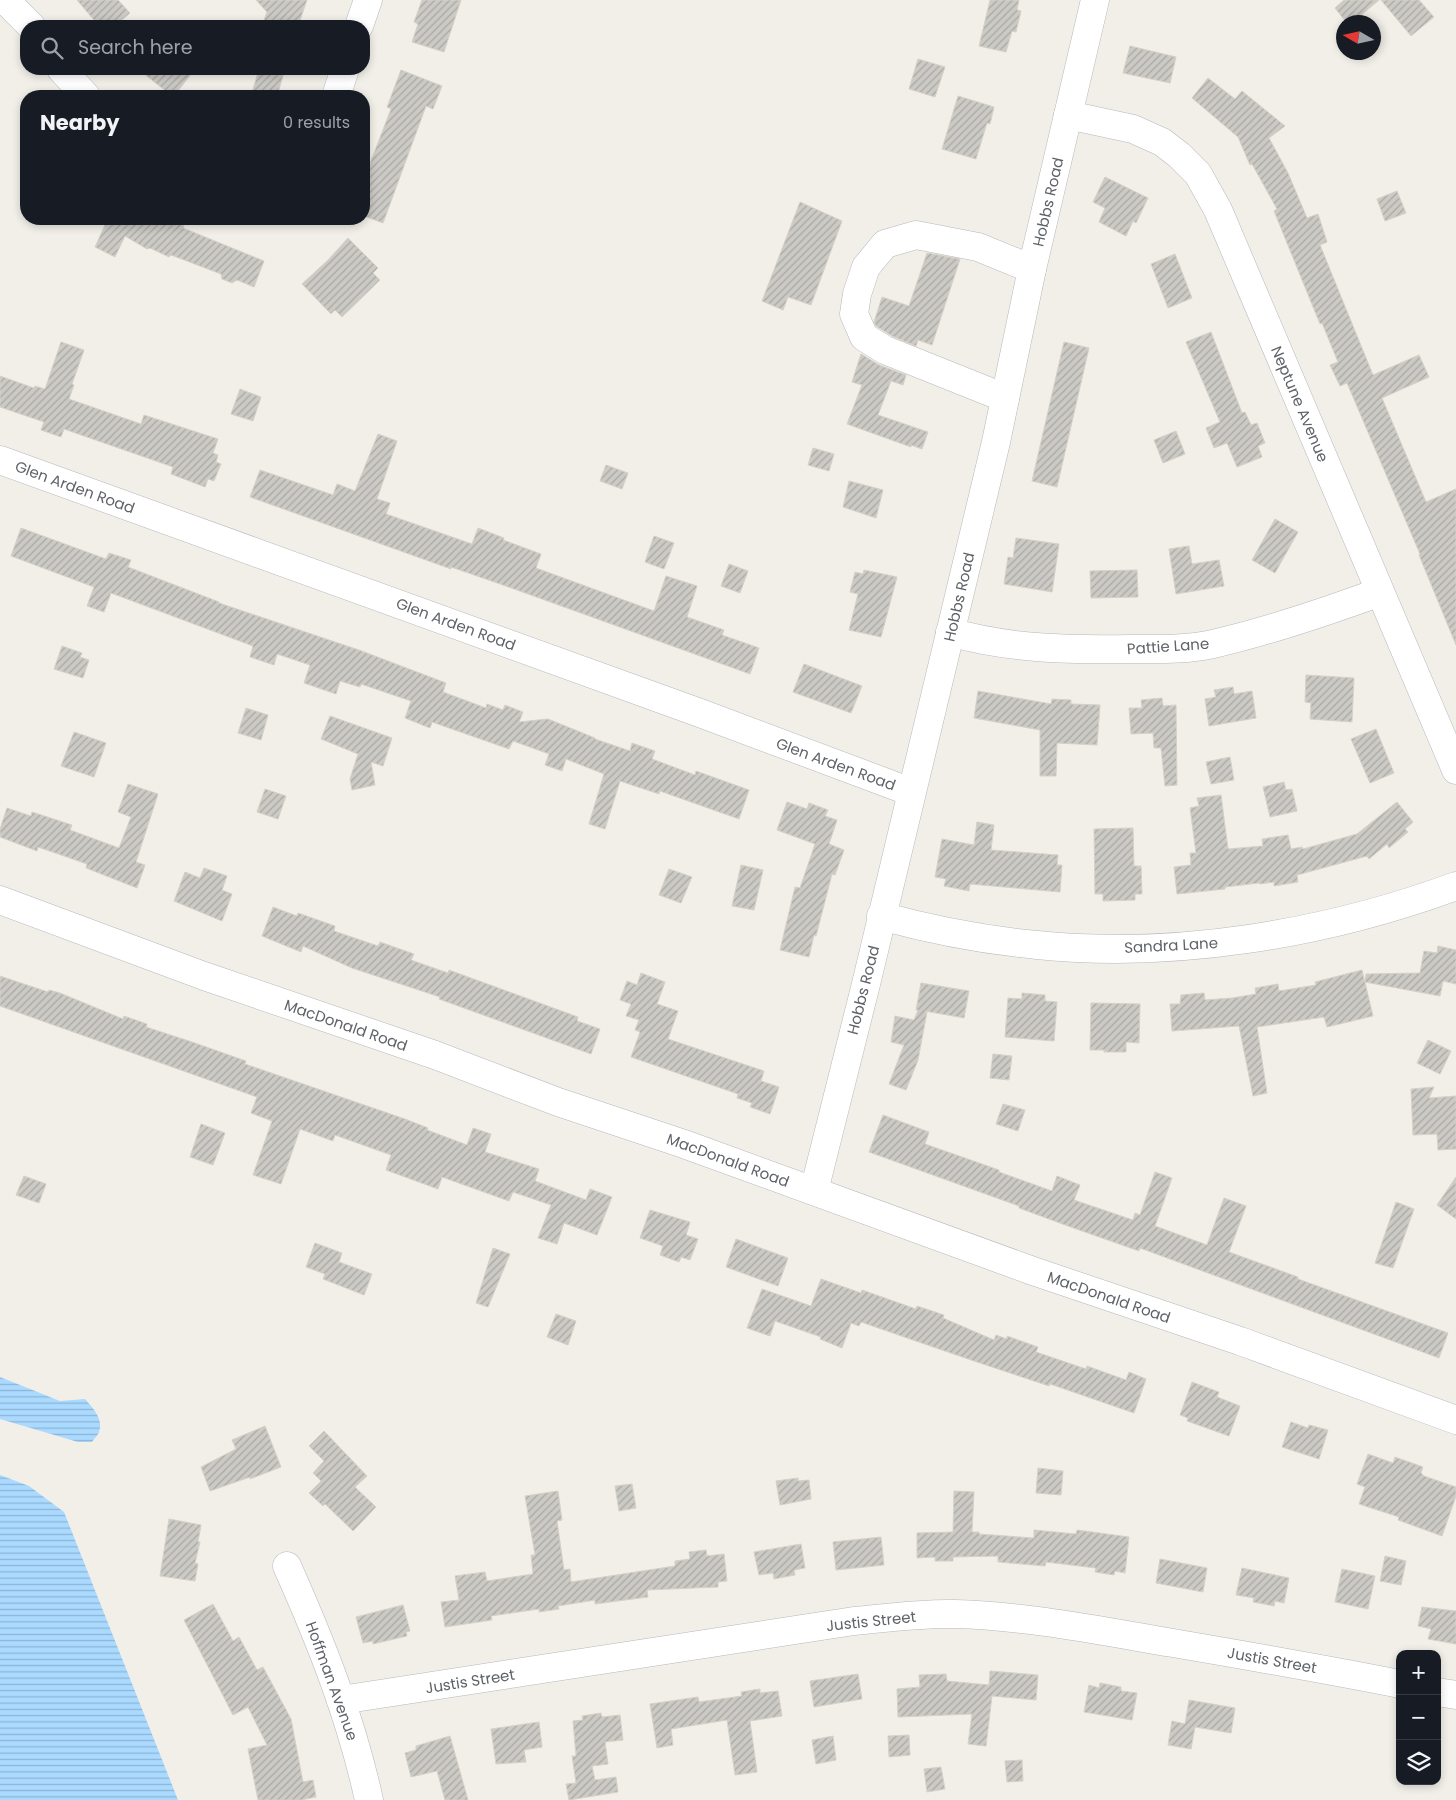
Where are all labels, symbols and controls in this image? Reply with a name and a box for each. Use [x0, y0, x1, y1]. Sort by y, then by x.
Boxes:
north arrow [1336, 15, 1381, 60]
search box [20, 20, 370, 75]
icon: search [38, 34, 66, 62]
text: Search here [78, 34, 192, 61]
text: Nearby [40, 108, 120, 137]
text: 0 results [283, 111, 350, 134]
street label: Hobbs Road [1028, 155, 1068, 249]
street label: Neptune Avenue [1266, 343, 1334, 465]
street label: Glen Arden Road [12, 456, 138, 518]
street label: Hobbs Road [939, 550, 979, 644]
street label: Glen Arden Road [393, 593, 519, 655]
street label: Pattie Lane [1126, 633, 1210, 659]
street label: Glen Arden Road [773, 733, 899, 795]
street label: Sandra Lane [1124, 932, 1218, 958]
street label: Hobbs Road [842, 943, 884, 1037]
street label: MacDonald Road [282, 994, 410, 1056]
street label: MacDonald Road [664, 1128, 792, 1192]
street label: MacDonald Road [1045, 1266, 1173, 1328]
street label: Justis Street [825, 1606, 917, 1636]
street label: Hoffman Avenue [301, 1619, 363, 1743]
street label: Justis Street [1226, 1642, 1318, 1678]
map controls [1396, 1650, 1441, 1785]
button: + [1396, 1650, 1441, 1695]
street label: Justis Street [424, 1664, 516, 1698]
button: − [1396, 1695, 1441, 1740]
button: layers [1396, 1740, 1441, 1785]

